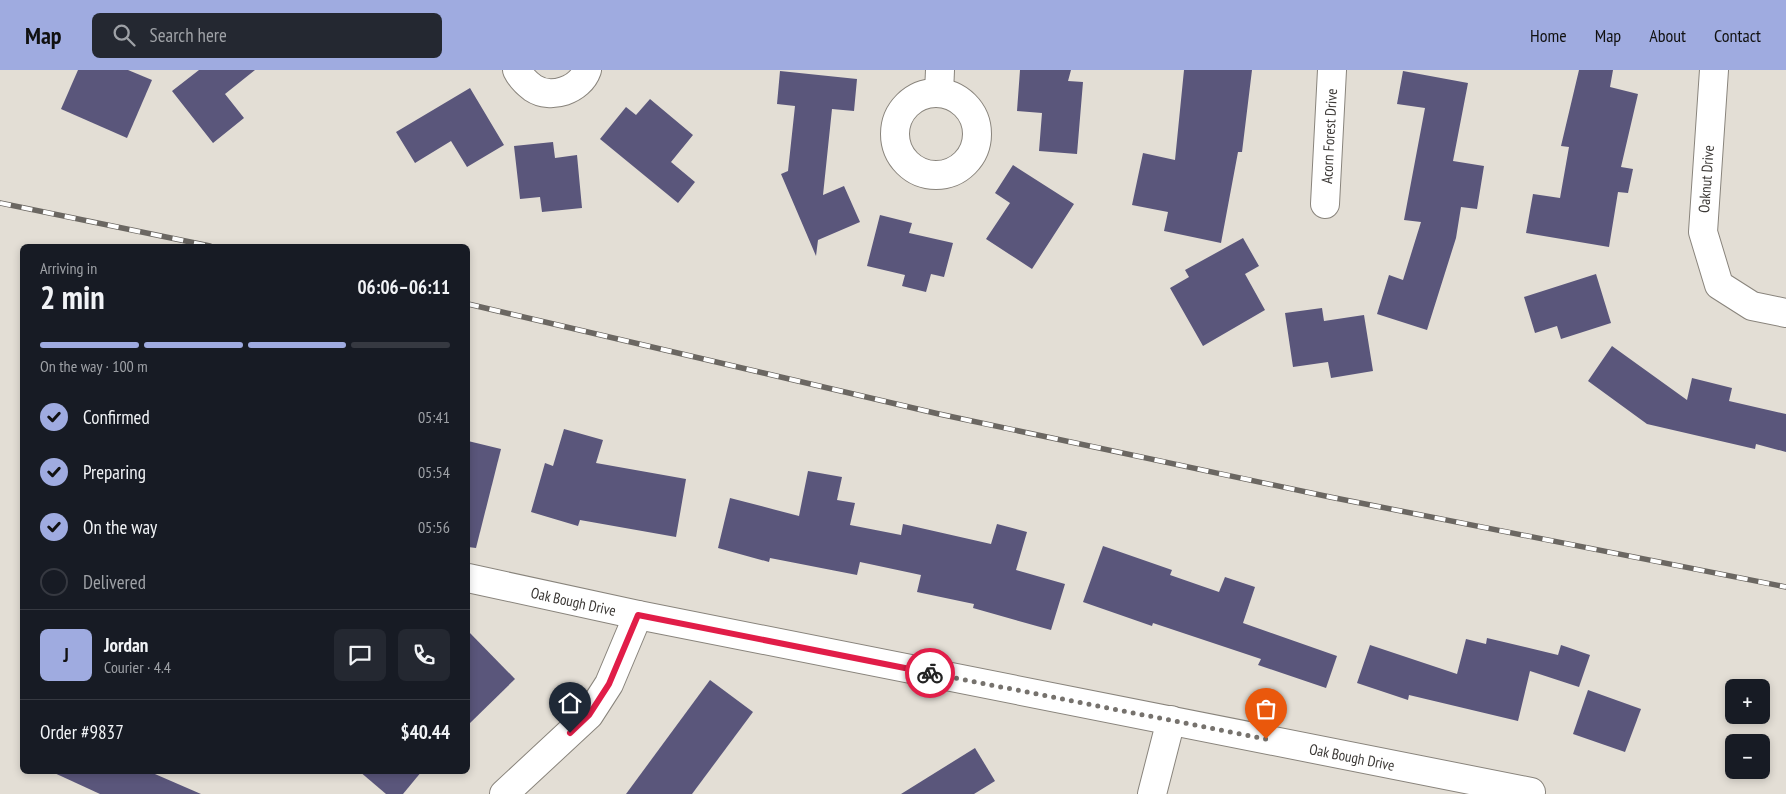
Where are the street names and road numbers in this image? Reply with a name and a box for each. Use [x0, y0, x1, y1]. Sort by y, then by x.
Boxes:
street label: Acorn Forest Drive [1317, 88, 1341, 184]
street label: Oaknut Drive [1694, 145, 1718, 213]
street label: Oak Bough Drive [529, 582, 618, 619]
street label: Oak Bough Drive [1308, 739, 1396, 774]

